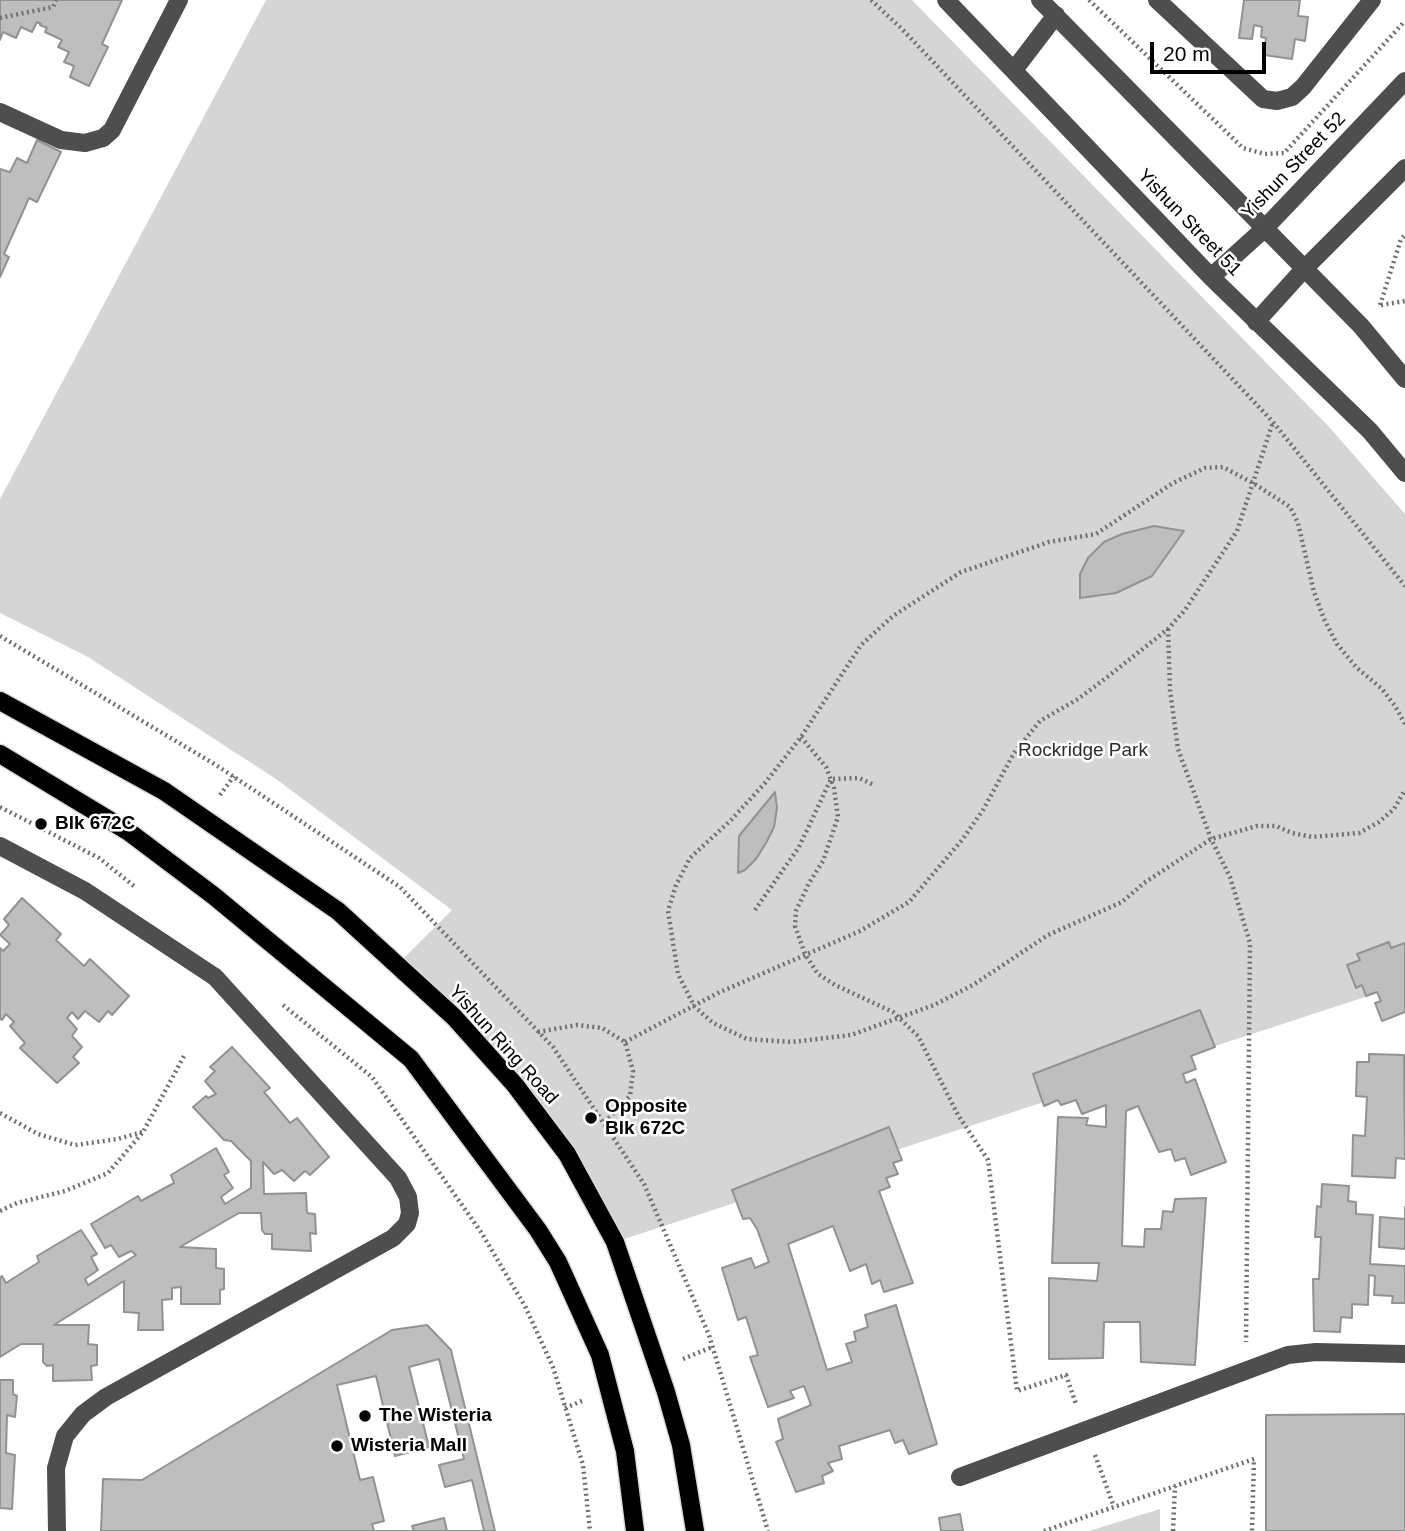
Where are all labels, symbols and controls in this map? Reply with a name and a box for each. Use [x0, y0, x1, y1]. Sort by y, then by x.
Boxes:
scale bar [1153, 28, 1268, 72]
text: 20 m [1163, 42, 1210, 65]
street label: Yishun Street 52 [1237, 108, 1351, 224]
street label: Yishun Street 51 [1132, 165, 1246, 281]
park label: Rockridge Park [1018, 740, 1148, 762]
place label: Blk 672C [55, 813, 135, 835]
marker: Blk 672C [33, 816, 49, 832]
street label: Yishun Ring Road [444, 981, 562, 1109]
place label: Opposite Blk 672C [605, 1096, 687, 1140]
marker: Opposite Blk 672C [583, 1110, 599, 1126]
place label: The Wisteria [379, 1405, 492, 1427]
marker: The Wisteria [357, 1408, 373, 1424]
place label: Wisteria Mall [351, 1435, 467, 1457]
marker: Wisteria Mall [329, 1438, 345, 1454]

